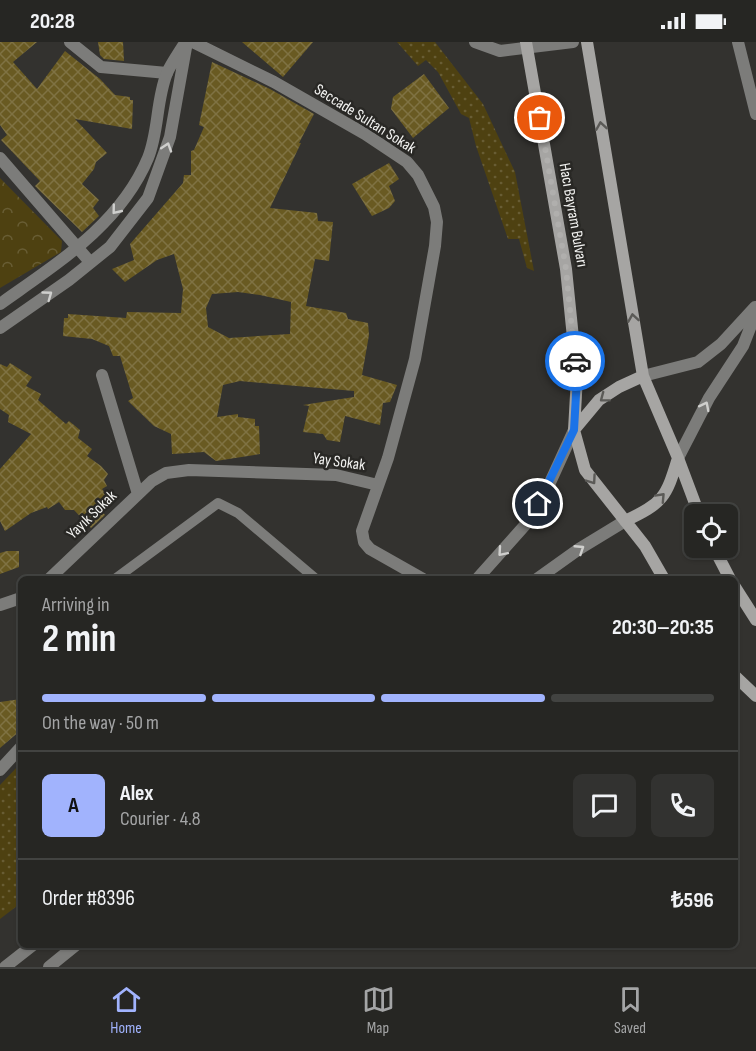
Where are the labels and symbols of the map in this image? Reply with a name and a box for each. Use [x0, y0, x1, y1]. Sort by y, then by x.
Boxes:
street label: Seccade Sultan Sokak [311, 80, 419, 158]
pin [514, 92, 565, 143]
one-way arrow [595, 121, 608, 131]
one-way arrow [160, 142, 172, 153]
street label: Hacı Bayram Bulvarı [555, 162, 591, 269]
one-way arrow [112, 203, 123, 214]
one-way arrow [42, 291, 53, 302]
one-way arrow [627, 314, 640, 324]
courier [545, 331, 605, 391]
one-way arrow [600, 390, 611, 401]
one-way arrow [698, 402, 709, 412]
street label: Yay Sokak [312, 449, 366, 475]
one-way arrow [585, 473, 596, 484]
pin [512, 478, 563, 529]
street label: Yayık Sokak [63, 487, 121, 543]
one-way arrow [654, 494, 665, 504]
one-way arrow [498, 545, 509, 556]
one-way arrow [573, 545, 584, 556]

